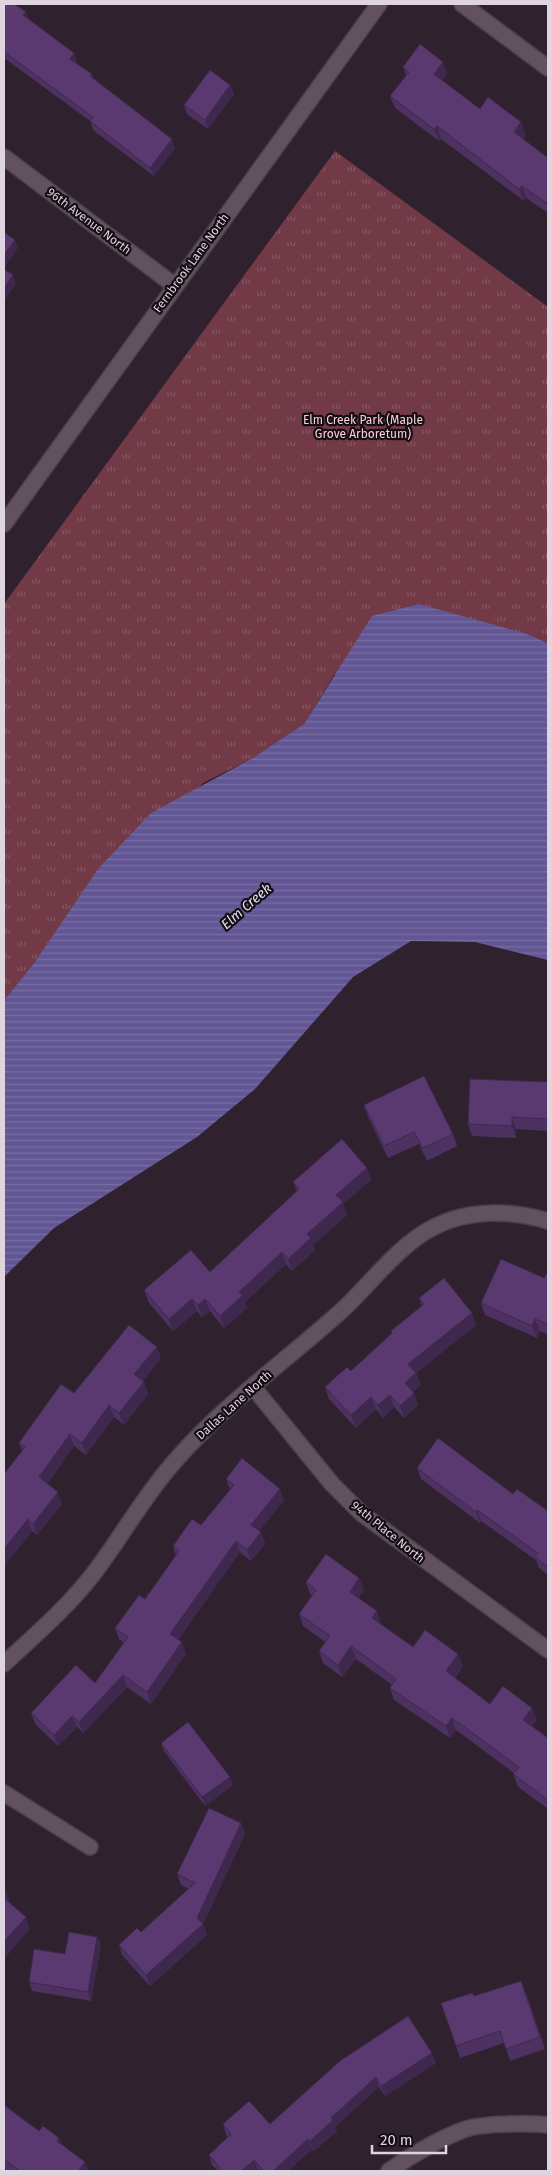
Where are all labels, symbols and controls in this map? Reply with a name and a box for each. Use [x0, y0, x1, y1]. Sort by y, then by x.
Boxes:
street label: 96th Avenue North [44, 185, 134, 257]
street label: Fernbrook Lane North [150, 211, 232, 315]
park label: Elm Creek Park (Maple Grove Arboretum) [303, 413, 423, 441]
water label: Elm Creek [218, 880, 275, 933]
street label: Dallas Lane North [193, 1368, 275, 1442]
street label: 94th Place North [348, 1498, 428, 1566]
scale bar [372, 2122, 446, 2154]
text: 20 m [380, 2131, 413, 2149]

